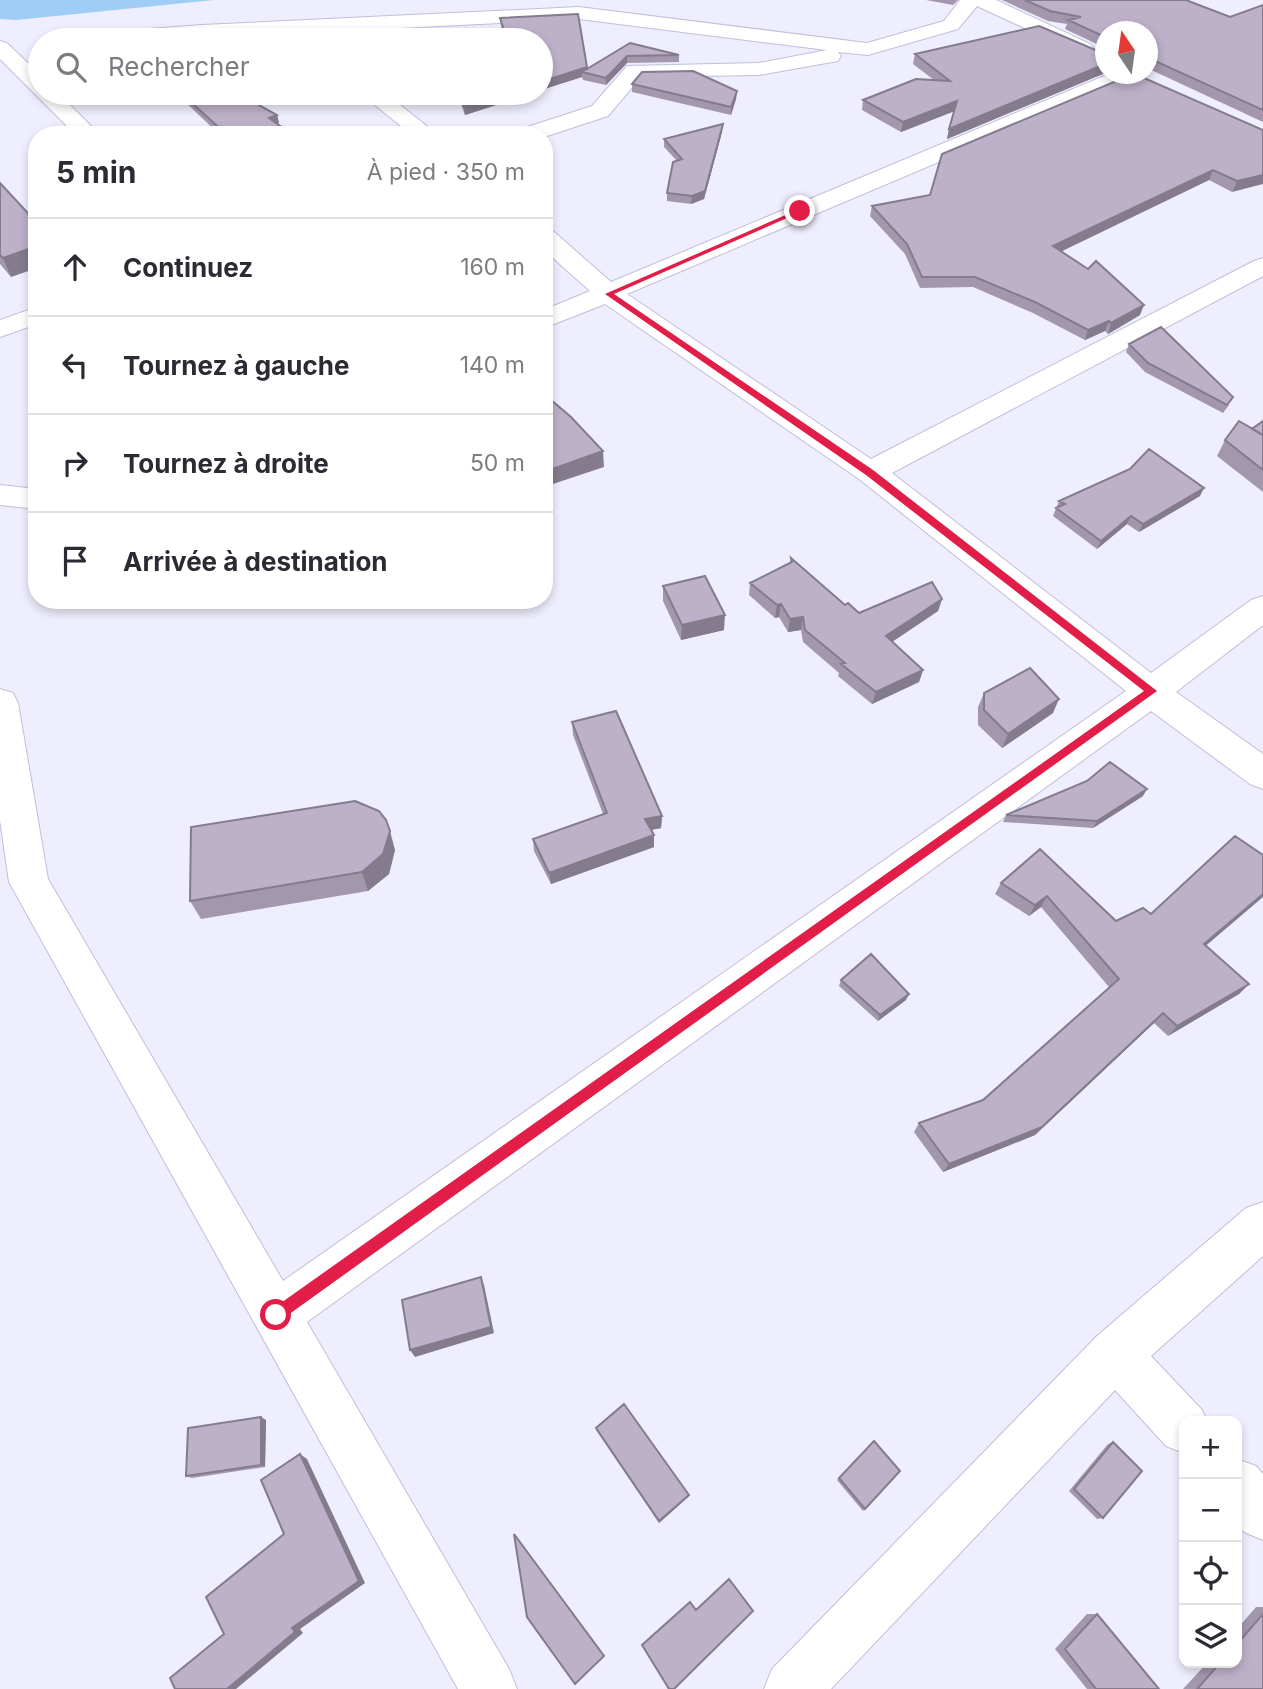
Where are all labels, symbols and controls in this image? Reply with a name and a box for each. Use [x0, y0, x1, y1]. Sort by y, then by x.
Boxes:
north arrow [1095, 21, 1158, 84]
search box [28, 28, 553, 105]
icon: search [52, 48, 90, 86]
text: Rechercher [108, 51, 249, 82]
text: 5 min [56, 154, 136, 190]
text: À pied · 350 m [367, 158, 525, 186]
route end [784, 195, 815, 226]
icon: ahead [56, 248, 94, 286]
text: Continuez [123, 252, 253, 283]
text: 160 m [460, 253, 525, 281]
icon: left [56, 346, 94, 384]
text: Tournez à gauche [123, 350, 349, 381]
text: 140 m [460, 351, 525, 379]
icon: right [56, 444, 94, 482]
text: Tournez à droite [123, 448, 329, 479]
text: 50 m [470, 449, 525, 477]
icon: arrive [56, 542, 94, 580]
text: Arrivée à destination [123, 546, 388, 577]
route start [260, 1299, 291, 1330]
map controls [1179, 1416, 1242, 1668]
button: + [1179, 1416, 1242, 1479]
button: − [1179, 1479, 1242, 1542]
button: locate [1179, 1542, 1242, 1605]
button: layers [1179, 1605, 1242, 1668]

